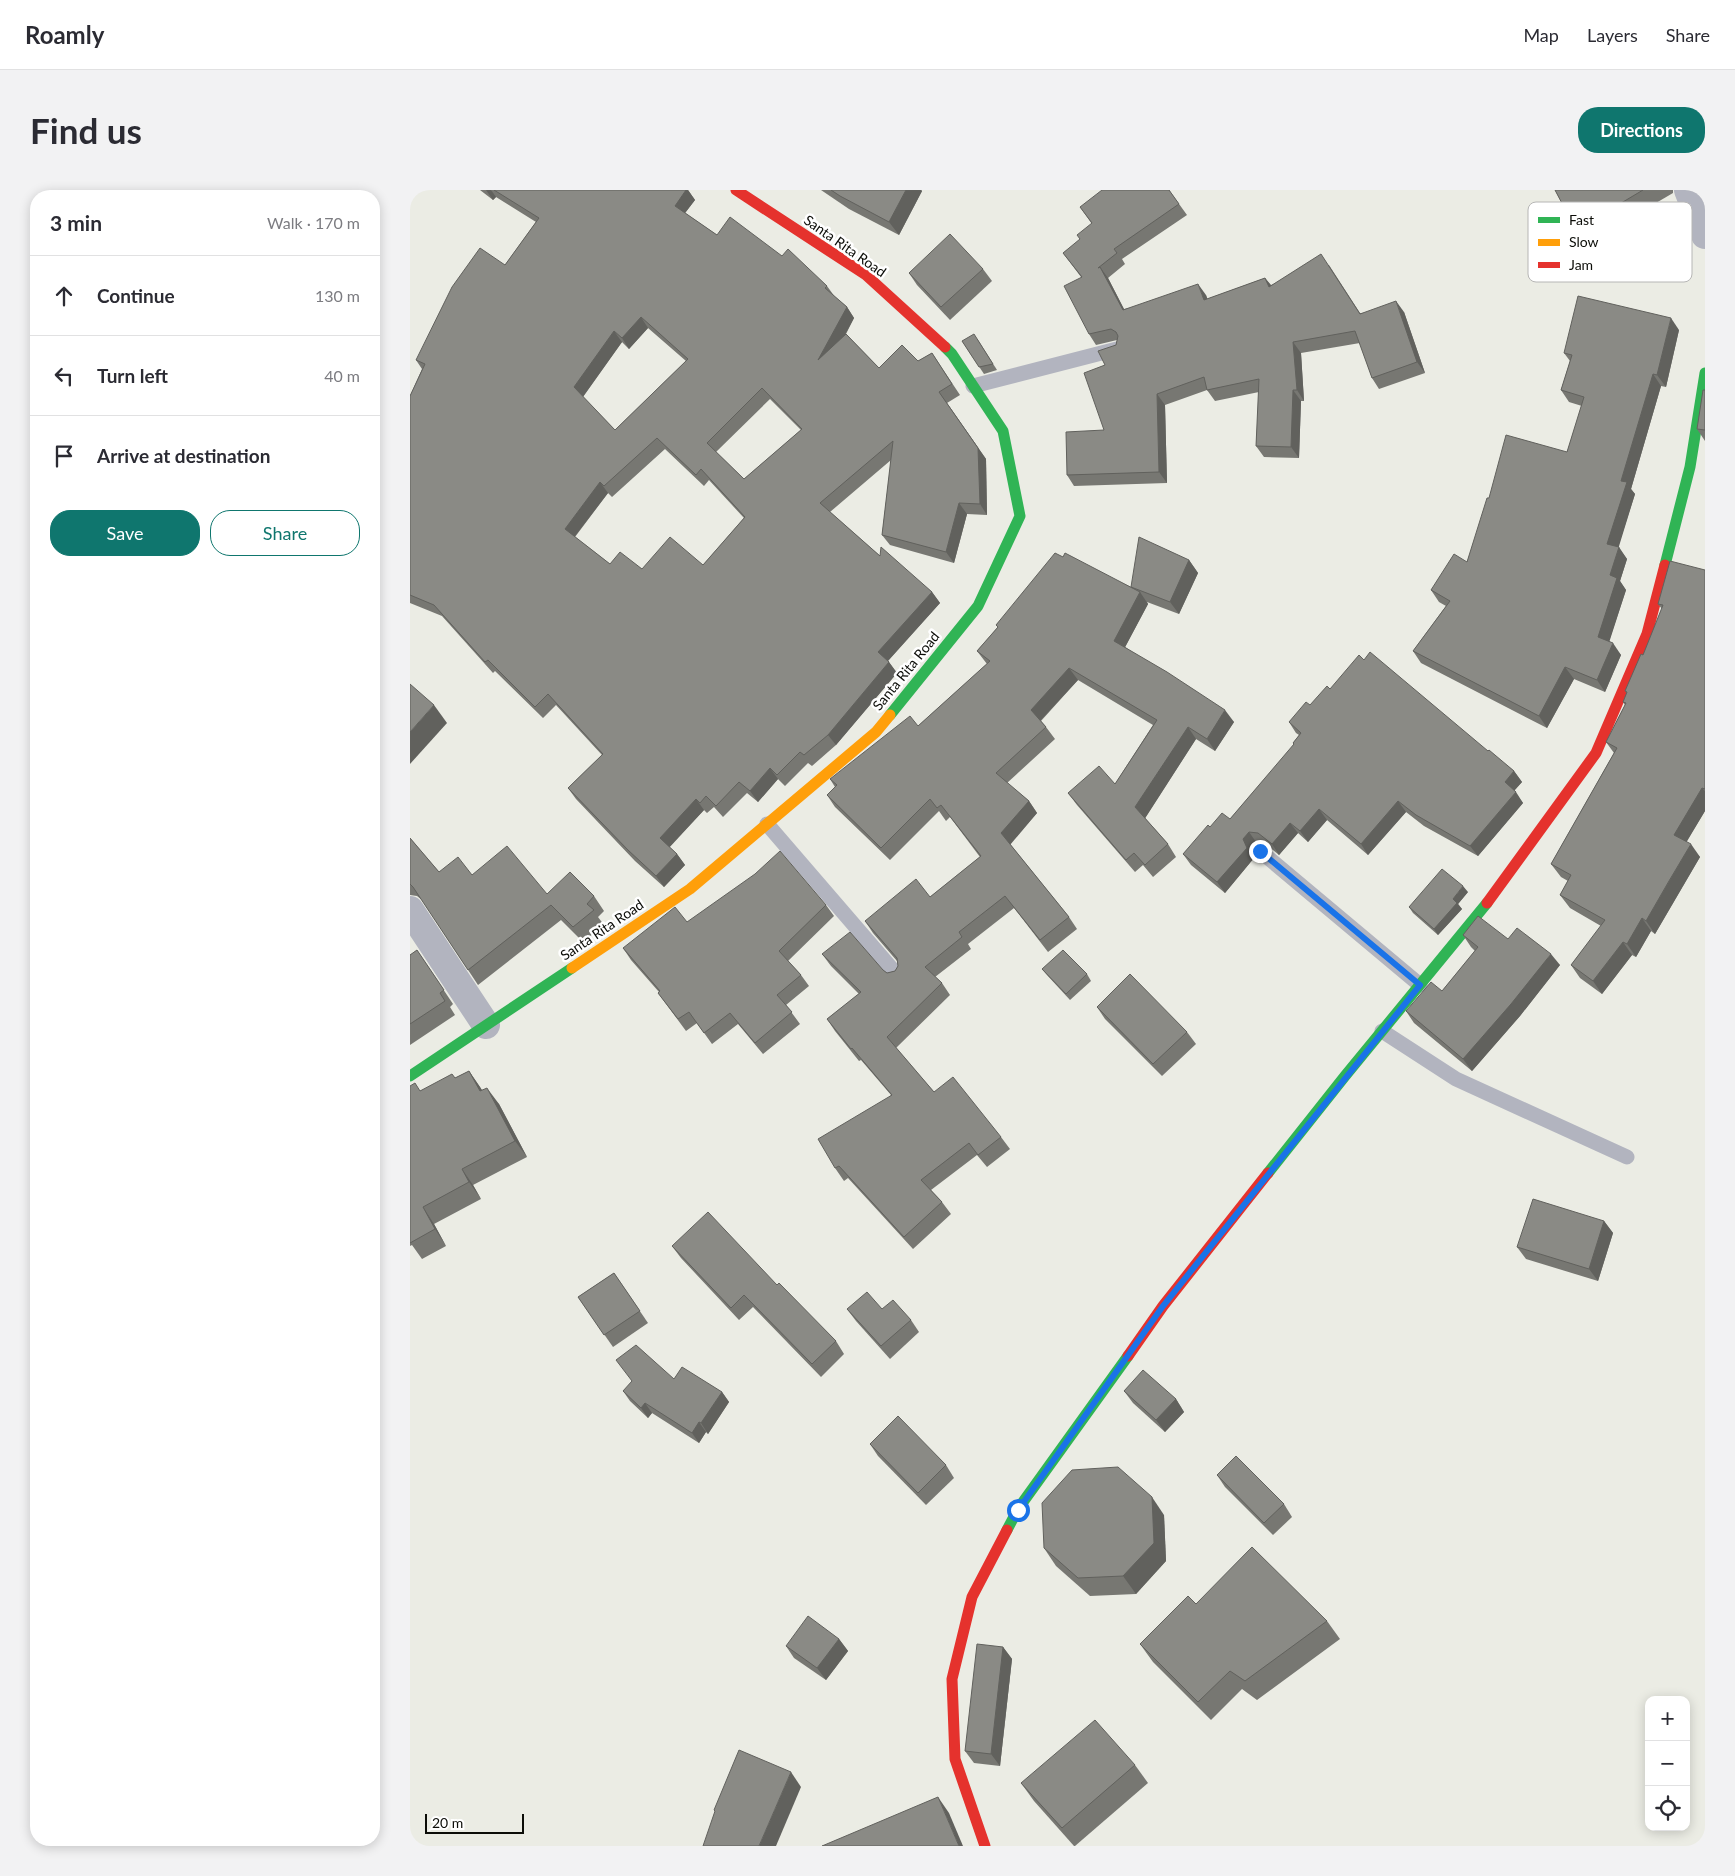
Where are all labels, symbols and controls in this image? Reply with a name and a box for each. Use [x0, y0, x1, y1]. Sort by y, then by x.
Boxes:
text: Roamly [25, 20, 104, 49]
text: Map [1523, 24, 1559, 46]
text: Layers [1587, 24, 1638, 46]
text: Share [1666, 24, 1710, 46]
button: Directions [1578, 107, 1705, 153]
text: Find us [30, 109, 142, 151]
legend [1528, 202, 1692, 282]
text: 3 min [50, 210, 102, 235]
street label: Santa Rita Road [801, 211, 890, 280]
text: Fast [1569, 211, 1594, 228]
text: Walk · 170 m [267, 213, 360, 232]
text: Slow [1569, 233, 1599, 250]
text: Jam [1569, 256, 1593, 273]
icon: ahead [50, 282, 78, 310]
text: Continue [97, 284, 175, 307]
text: 130 m [315, 286, 360, 305]
icon: left [50, 362, 78, 390]
text: Turn left [97, 364, 168, 387]
text: 40 m [324, 366, 360, 385]
icon: arrive [50, 442, 78, 470]
text: Arrive at destination [97, 444, 270, 467]
button: Save [50, 510, 200, 556]
button: Share [210, 510, 360, 556]
street label: Santa Rita Road [869, 628, 943, 713]
route end [1249, 840, 1272, 863]
street label: Santa Rita Road [557, 896, 646, 964]
route start [1007, 1499, 1030, 1522]
map controls [1645, 1696, 1690, 1831]
button: + [1645, 1696, 1690, 1741]
button: − [1645, 1741, 1690, 1786]
button: locate [1645, 1786, 1690, 1831]
scale bar [425, 1811, 524, 1834]
text: 20 m [432, 1814, 463, 1831]

